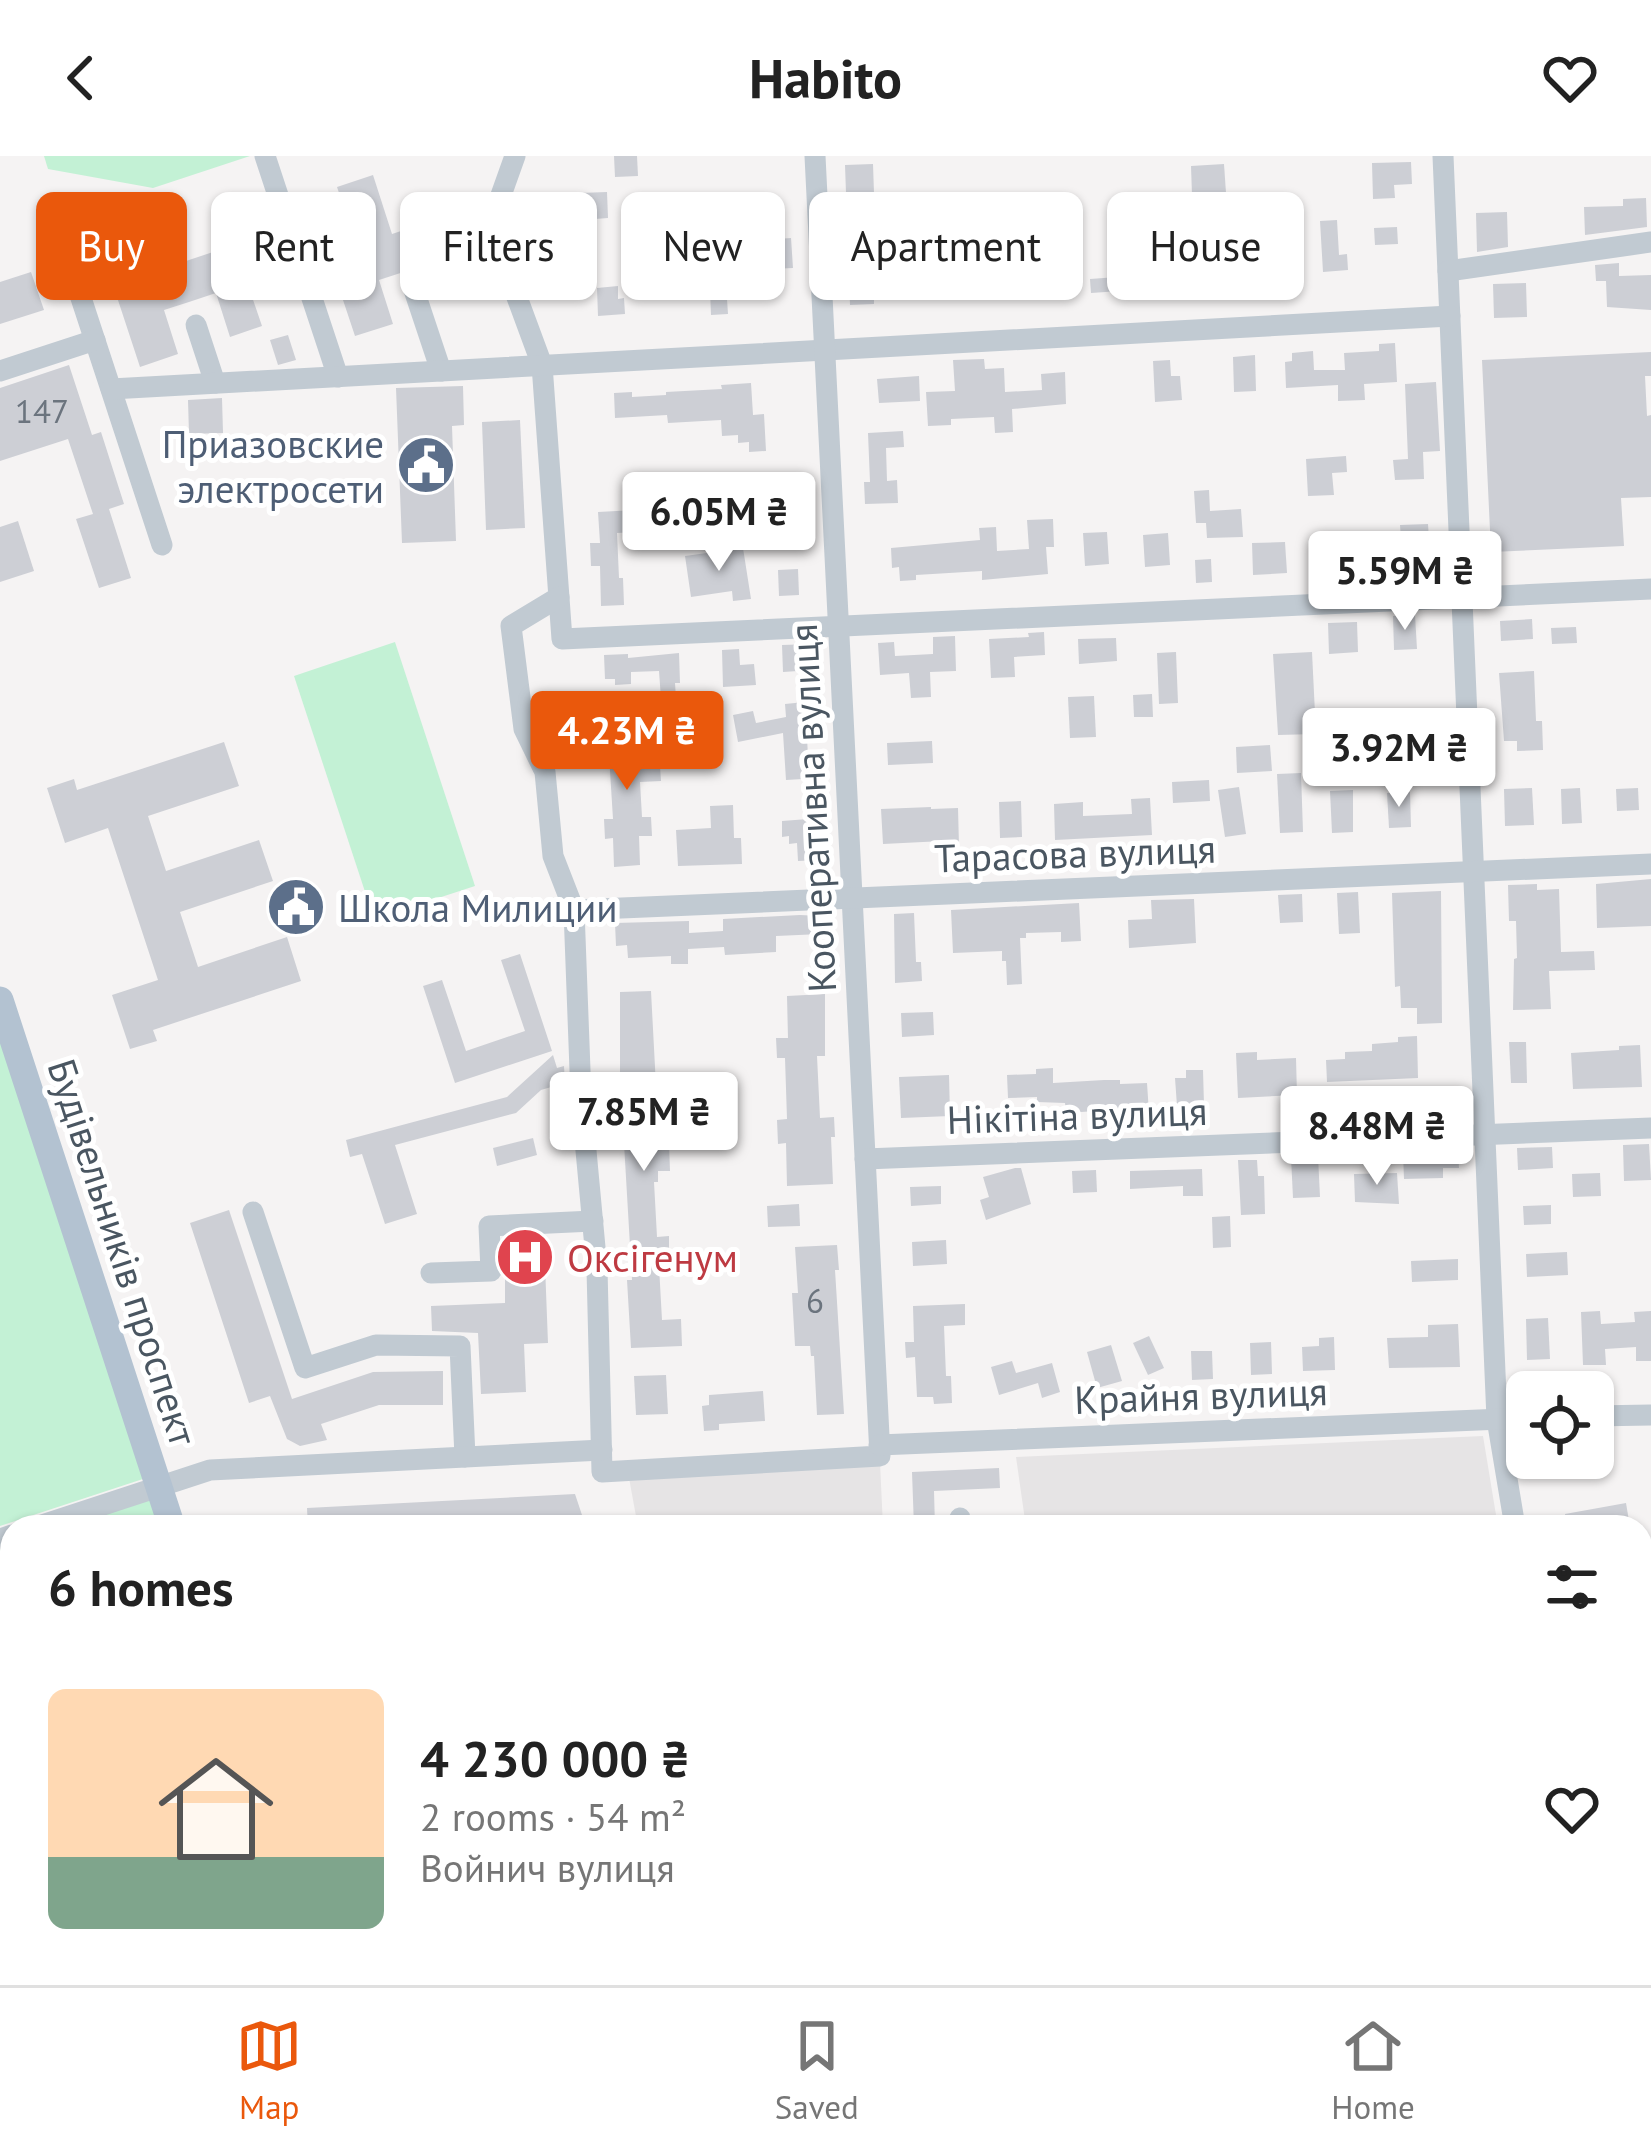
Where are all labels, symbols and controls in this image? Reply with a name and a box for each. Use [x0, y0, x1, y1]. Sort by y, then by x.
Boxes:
text: Habito [749, 43, 902, 113]
icon: back [48, 45, 114, 111]
icon: heart [1537, 45, 1603, 111]
chip: Buy [36, 192, 187, 300]
chip: Rent [211, 192, 376, 300]
chip: Filters [400, 192, 597, 300]
chip: New [621, 192, 785, 300]
chip: Apartment [809, 192, 1083, 300]
chip: House [1107, 192, 1304, 300]
house number: 147 [15, 389, 69, 432]
place label: Приазовские электросети [162, 418, 384, 514]
public building icon: Приазовские электросети [395, 434, 457, 496]
pin: 6.05M ₴ [608, 472, 830, 574]
text: 6.05M ₴ [649, 485, 789, 536]
pin: 5.59M ₴ [1294, 531, 1516, 633]
text: 5.59M ₴ [1335, 544, 1475, 595]
street label: Кооперативна вулиця [777, 622, 847, 994]
pin: 4.23M ₴ [516, 691, 738, 793]
text: 4.23M ₴ [557, 704, 697, 755]
pin: 3.92M ₴ [1288, 708, 1510, 810]
text: 3.92M ₴ [1329, 721, 1469, 772]
street label: Тарасова вулиця [933, 823, 1217, 883]
public building icon: Школа Милиции [265, 876, 327, 938]
place label: Школа Милиции [338, 882, 617, 933]
street label: Будівельників проспект [36, 1052, 210, 1452]
pin: 7.85M ₴ [533, 1072, 755, 1174]
text: 7.85M ₴ [577, 1085, 711, 1136]
street label: Нікітіна вулиця [946, 1085, 1208, 1145]
pin: 8.48M ₴ [1266, 1086, 1488, 1188]
text: 8.48M ₴ [1307, 1099, 1447, 1150]
hospital icon: Оксігенум [494, 1226, 556, 1288]
place label: Оксігенум [567, 1232, 738, 1283]
house number: 6 [806, 1279, 824, 1322]
street label: Крайня вулиця [1073, 1365, 1329, 1425]
map controls [1506, 1371, 1614, 1479]
button: locate [1506, 1371, 1614, 1479]
text: 6 homes [48, 1554, 234, 1620]
icon: filters [1539, 1554, 1605, 1620]
text: 4 230 000 ₴ [420, 1725, 690, 1791]
icon: home [144, 1737, 288, 1881]
icon: heart [1539, 1776, 1605, 1842]
text: 2 rooms · 54 m² [420, 1791, 686, 1842]
text: Войнич вулиця [420, 1842, 675, 1893]
tab: Map [236, 2013, 302, 2128]
tab: Saved [775, 2013, 859, 2128]
tab: Home [1331, 2013, 1415, 2128]

